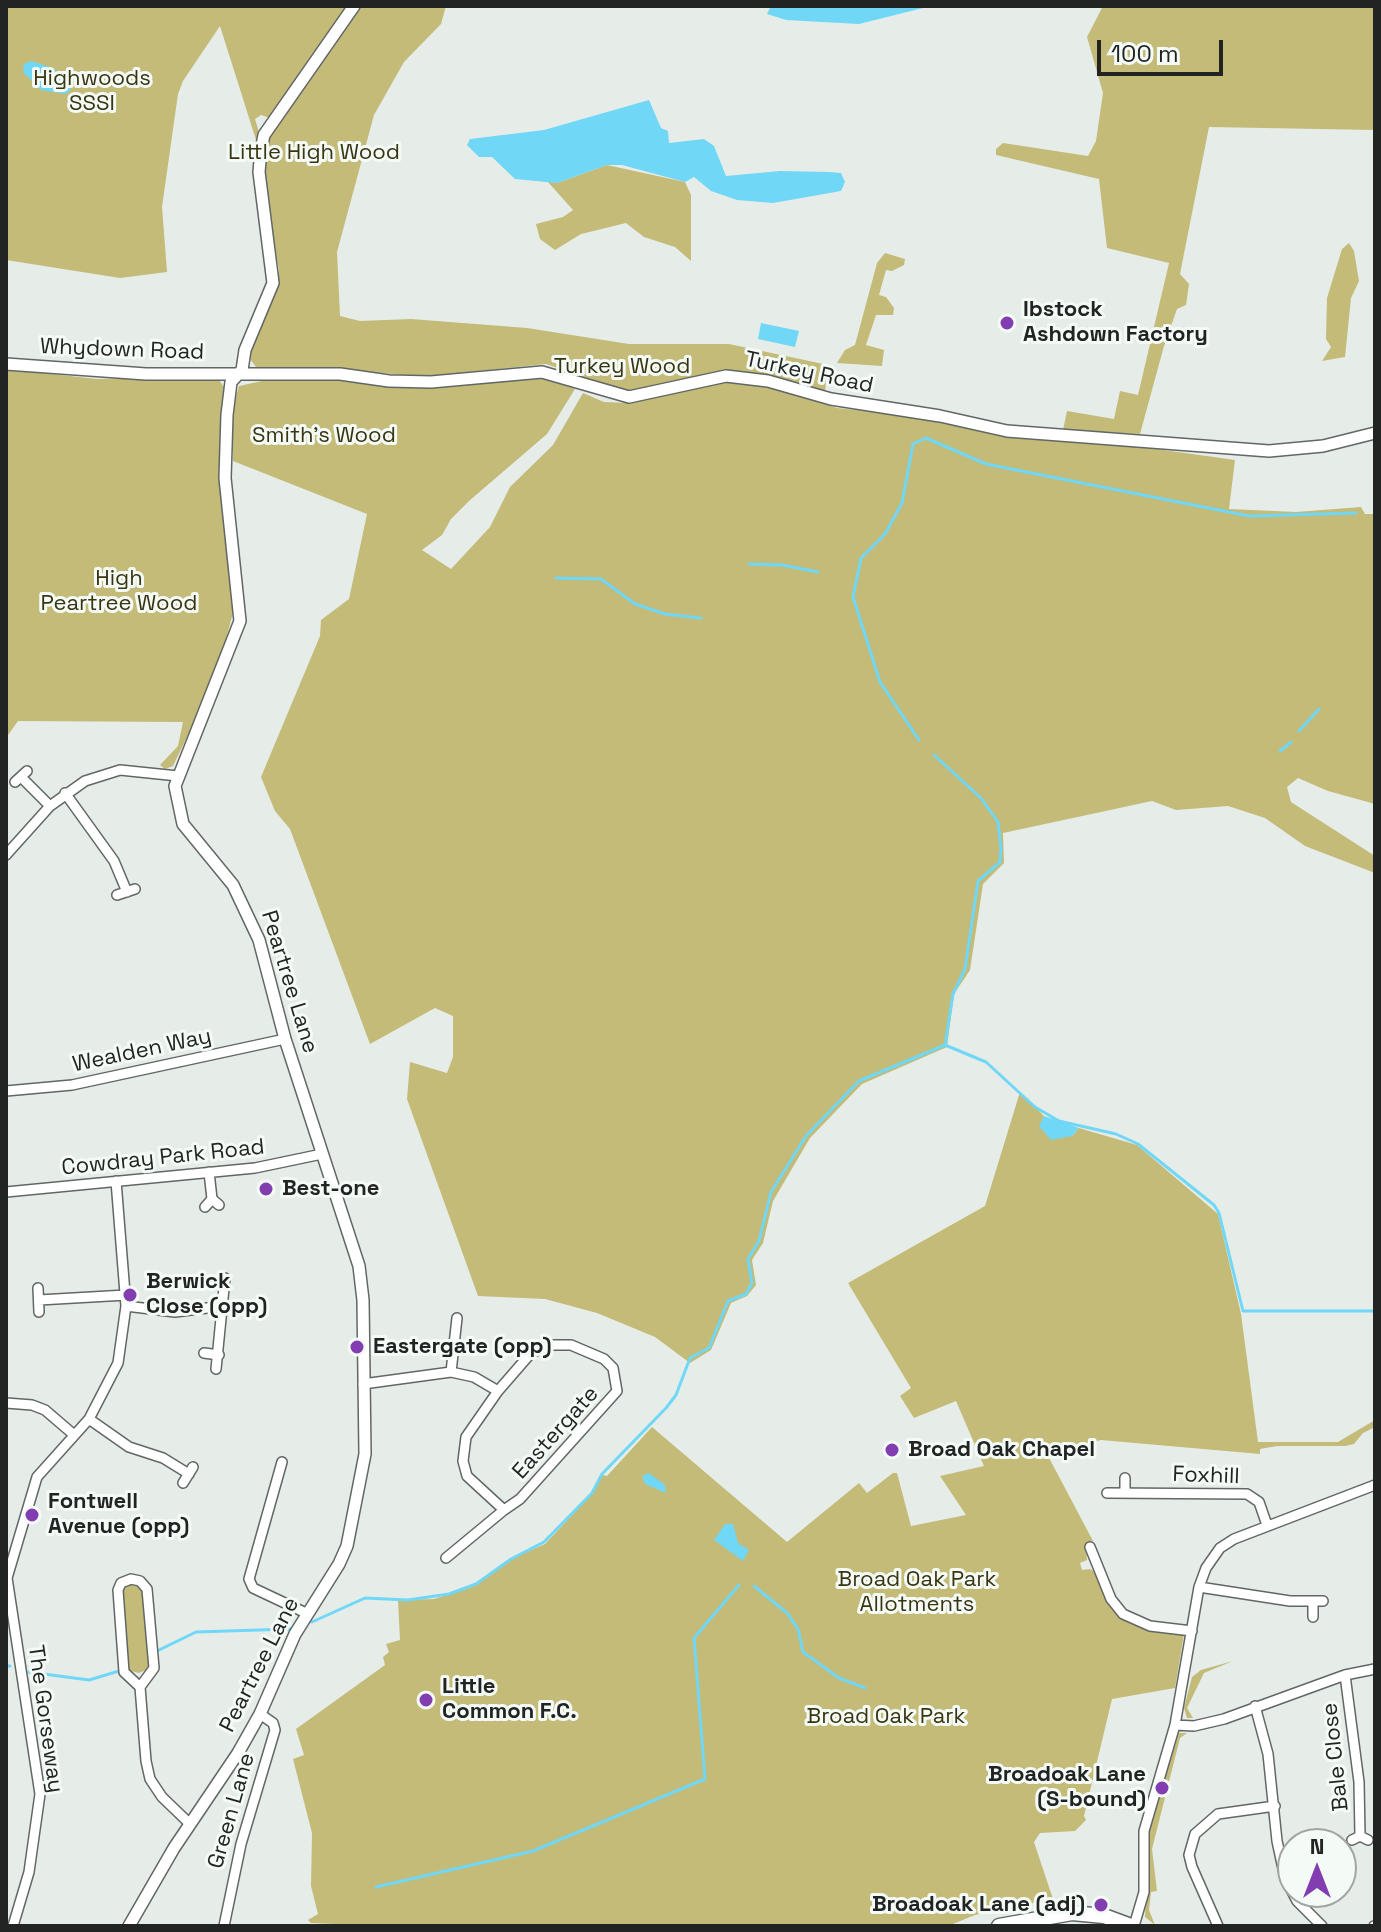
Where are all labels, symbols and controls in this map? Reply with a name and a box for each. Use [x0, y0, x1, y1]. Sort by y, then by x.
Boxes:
scale bar [1101, 24, 1227, 74]
text: 100 m [1111, 38, 1179, 69]
park label: Highwoods SSSI [33, 66, 151, 118]
park label: Little High Wood [228, 140, 400, 166]
place label: Ibstock Ashdown Factory [1023, 297, 1208, 348]
marker: Ibstock Ashdown Factory [998, 314, 1016, 332]
street label: Whydown Road [39, 334, 205, 366]
street label: Turkey Road [742, 347, 876, 399]
park label: Turkey Wood [554, 354, 690, 380]
park label: Smith's Wood [252, 423, 396, 449]
park label: High Peartree Wood [41, 566, 197, 618]
street label: Peartree Lane [255, 908, 323, 1056]
street label: Wealden Way [70, 1023, 214, 1079]
street label: Cowdray Park Road [60, 1134, 266, 1182]
place label: Best-one [282, 1176, 379, 1202]
marker: Best-one [257, 1180, 275, 1198]
place label: Berwick Close (opp) [146, 1269, 267, 1320]
marker: Berwick Close (opp) [121, 1286, 139, 1304]
place label: Eastergate (opp) [373, 1334, 552, 1360]
marker: Eastergate (opp) [348, 1338, 366, 1356]
street label: Eastergate [507, 1381, 605, 1485]
place label: Broad Oak Chapel [908, 1437, 1095, 1463]
marker: Broad Oak Chapel [883, 1441, 901, 1459]
street label: Foxhill [1172, 1462, 1240, 1490]
place label: Fontwell Avenue (opp) [48, 1489, 189, 1540]
marker: Fontwell Avenue (opp) [23, 1506, 41, 1524]
park label: Broad Oak Park Allotments [838, 1567, 996, 1618]
street label: Peartree Lane [215, 1593, 305, 1737]
street label: The Gorseway [22, 1643, 68, 1795]
place label: Little Common F.C. [442, 1674, 577, 1726]
marker: Little Common F.C. [417, 1691, 435, 1709]
street label: Bale Close [1317, 1701, 1355, 1813]
park label: Broad Oak Park [807, 1704, 965, 1730]
street label: Green Lane [203, 1750, 261, 1872]
place label: Broadoak Lane (S-bound) [988, 1762, 1146, 1814]
marker: Broadoak Lane (S-bound) [1153, 1779, 1171, 1797]
north arrow [1277, 1828, 1357, 1908]
text: N [1310, 1832, 1324, 1860]
place label: Broadoak Lane (adj) [872, 1892, 1085, 1918]
marker: Broadoak Lane (adj) [1092, 1896, 1110, 1914]

